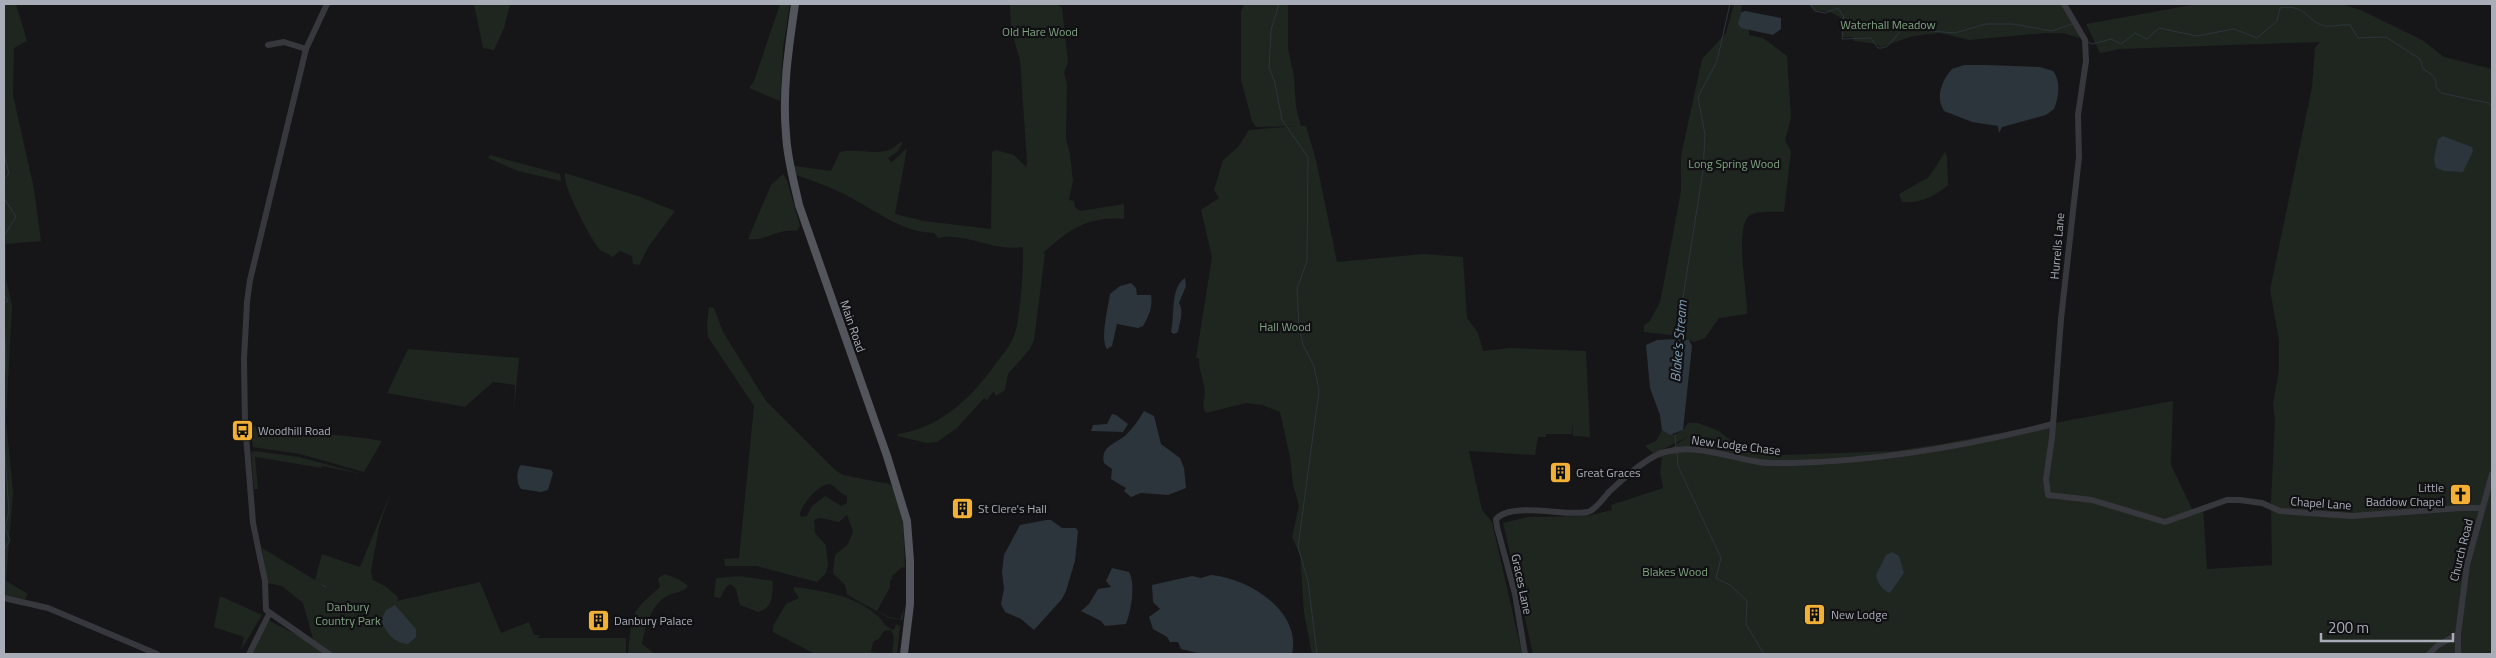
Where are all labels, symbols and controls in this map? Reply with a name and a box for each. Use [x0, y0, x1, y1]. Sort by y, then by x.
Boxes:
park label: Waterhall Meadow [1840, 15, 1936, 34]
park label: Old Hare Wood [1002, 22, 1078, 41]
park label: Long Spring Wood [1688, 154, 1780, 173]
street label: Hurrells Lane [2045, 212, 2069, 280]
street label: Main Road [835, 297, 871, 355]
water label: Blake's Stream [1664, 298, 1692, 383]
park label: Hall Wood [1259, 317, 1311, 336]
bus stop icon: Woodhill Road [230, 418, 254, 442]
place label: Woodhill Road [258, 421, 331, 440]
street label: New Lodge Chase [1690, 430, 1782, 460]
building icon: Great Graces [1548, 460, 1572, 484]
place label: Great Graces [1576, 463, 1641, 482]
place label: Little Baddow Chapel [2366, 478, 2444, 511]
church icon: Little Baddow Chapel [2448, 482, 2472, 506]
street label: Chapel Lane [2290, 491, 2352, 515]
building icon: St Clere's Hall [950, 496, 974, 520]
place label: St Clere's Hall [978, 499, 1047, 518]
street label: Church Road [2444, 517, 2478, 583]
street label: Graces Lane [1506, 552, 1538, 616]
park label: Blakes Wood [1642, 562, 1708, 581]
park label: Danbury Country Park [315, 597, 381, 630]
building icon: New Lodge [1803, 602, 1827, 626]
place label: New Lodge [1831, 605, 1887, 624]
building icon: Danbury Palace [586, 608, 610, 632]
scale bar [2321, 610, 2454, 642]
place label: Danbury Palace [614, 611, 693, 630]
text: 200 m [2328, 616, 2369, 639]

